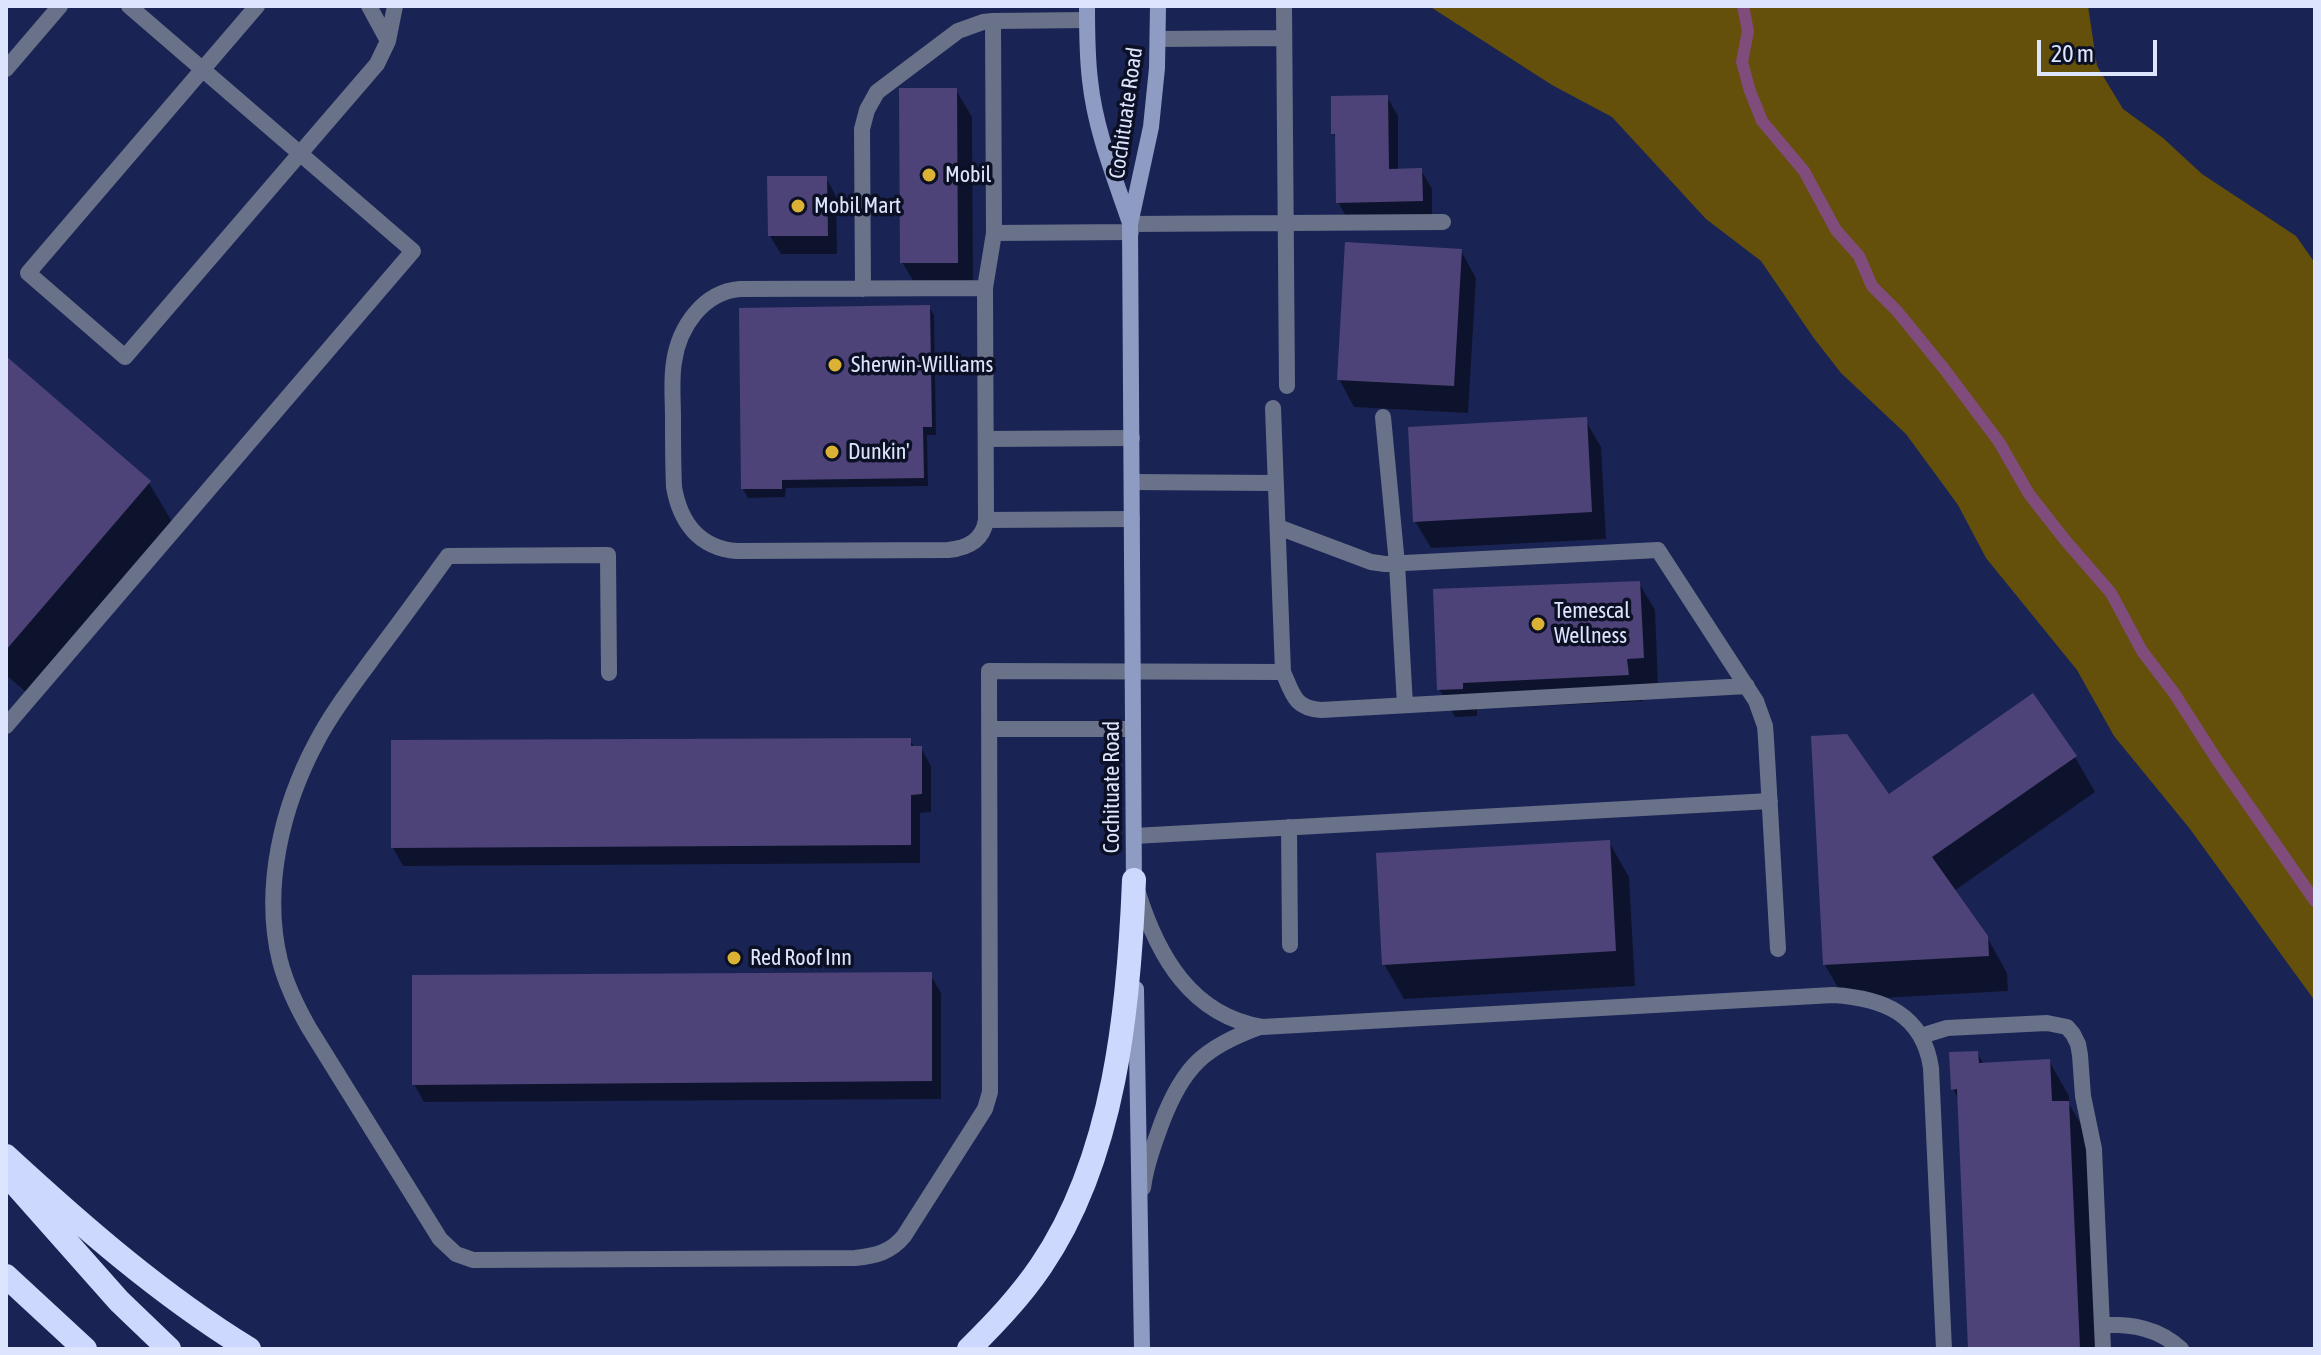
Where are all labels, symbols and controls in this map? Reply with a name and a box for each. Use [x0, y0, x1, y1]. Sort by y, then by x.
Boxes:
scale bar [2041, 24, 2161, 74]
text: 20 m [2051, 40, 2094, 67]
street label: Cochituate Road [1104, 46, 1148, 180]
place label: Mobil [945, 162, 991, 188]
marker: Mobil [920, 166, 938, 184]
place label: Mobil Mart [814, 193, 901, 219]
marker: Mobil Mart [789, 197, 807, 215]
place label: Sherwin-Williams [851, 352, 993, 378]
marker: Sherwin-Williams [826, 356, 844, 374]
place label: Dunkin' [848, 439, 910, 465]
marker: Dunkin' [823, 443, 841, 461]
place label: Temescal Wellness [1554, 598, 1630, 650]
marker: Temescal Wellness [1529, 615, 1547, 633]
street label: Cochituate Road [1099, 721, 1125, 853]
place label: Red Roof Inn [750, 945, 852, 971]
marker: Red Roof Inn [725, 949, 743, 967]

